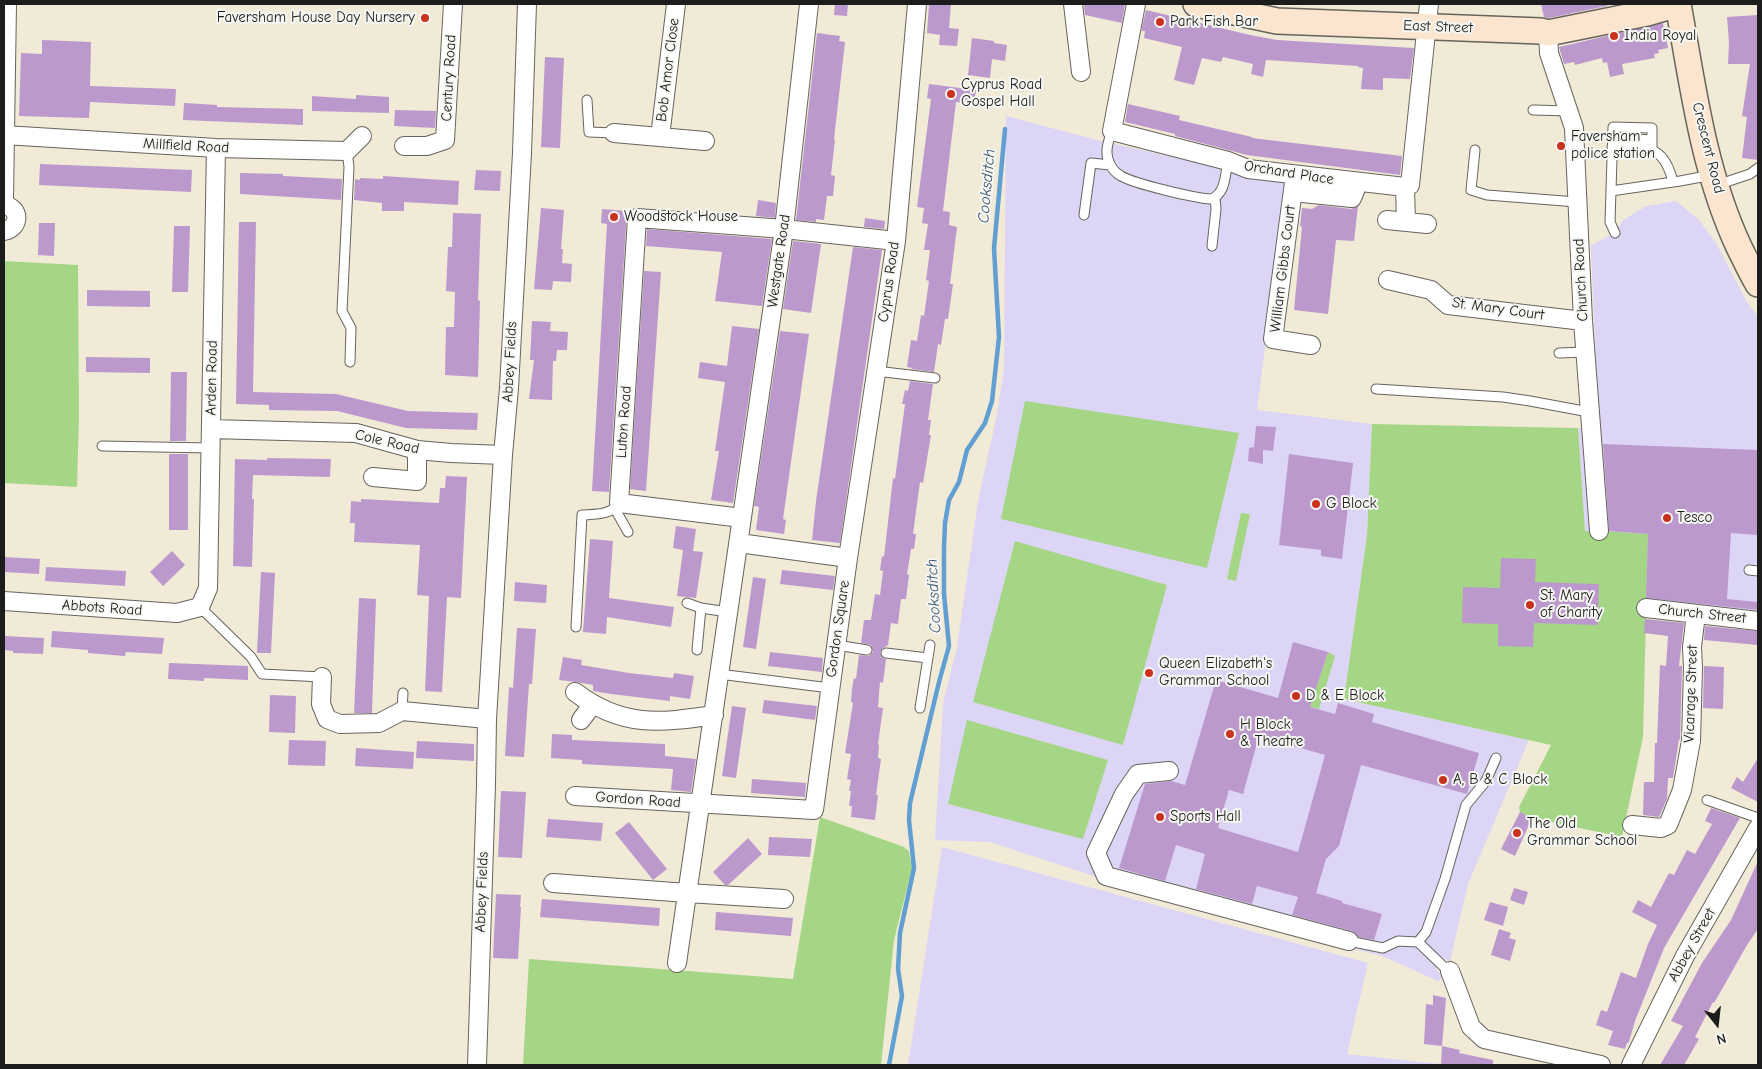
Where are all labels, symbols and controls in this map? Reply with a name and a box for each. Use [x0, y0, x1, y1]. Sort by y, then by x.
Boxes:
place label: Faversham House Day Nursery [217, 9, 415, 27]
marker: Faversham House Day Nursery [419, 12, 431, 24]
place label: Park Fish Bar [1170, 13, 1258, 31]
marker: Park Fish Bar [1154, 16, 1166, 28]
street label: Bob Amor Close [653, 17, 683, 123]
street label: East Street [1403, 17, 1473, 37]
place label: India Royal [1624, 27, 1696, 45]
marker: India Royal [1608, 30, 1620, 42]
street label: Century Road [438, 34, 460, 122]
place label: Cyprus Road Gospel Hall [961, 76, 1042, 111]
marker: Cyprus Road Gospel Hall [945, 88, 957, 100]
street label: Crescent Road [1688, 101, 1728, 195]
place label: Faversham police station [1571, 128, 1655, 163]
street label: Millfield Road [142, 135, 230, 157]
marker: Faversham police station [1555, 140, 1567, 152]
water label: Cooksditch [974, 148, 1000, 224]
street label: Orchard Place [1243, 157, 1335, 189]
street label: William Gibbs Court [1266, 204, 1300, 334]
place label: Woodstock House [624, 208, 738, 226]
marker: Woodstock House [608, 211, 620, 223]
street label: Westgate Road [764, 213, 794, 309]
street label: Church Road [1570, 238, 1592, 322]
street label: Cyprus Road [874, 241, 904, 323]
street label: St. Mary Court [1451, 294, 1545, 324]
street label: Abbey Fields [499, 321, 521, 403]
street label: Arden Road [202, 340, 222, 416]
street label: Luton Road [612, 385, 636, 459]
street label: Cole Road [353, 426, 421, 458]
place label: G Block [1326, 495, 1377, 513]
marker: G Block [1310, 498, 1322, 510]
place label: Tesco [1677, 509, 1713, 527]
marker: Tesco [1661, 512, 1673, 524]
water label: Cooksditch [922, 558, 946, 634]
street label: Gordon Square [822, 579, 854, 679]
place label: St. Mary of Charity [1540, 587, 1602, 622]
street label: Abbots Road [61, 596, 143, 620]
marker: St. Mary of Charity [1524, 599, 1536, 611]
street label: Church Street [1657, 600, 1747, 628]
street label: Vicarage Street [1680, 645, 1702, 743]
place label: Queen Elizabeth's Grammar School [1159, 655, 1272, 690]
marker: Queen Elizabeth's Grammar School [1143, 667, 1155, 679]
place label: D & E Block [1306, 687, 1384, 705]
marker: D & E Block [1290, 690, 1302, 702]
place label: H Block & Theatre [1240, 716, 1303, 751]
marker: H Block & Theatre [1224, 728, 1236, 740]
place label: A, B & C Block [1453, 771, 1547, 789]
marker: A, B & C Block [1437, 774, 1449, 786]
street label: Gordon Road [595, 788, 681, 812]
place label: Sports Hall [1170, 808, 1241, 826]
marker: Sports Hall [1154, 811, 1166, 823]
place label: The Old Grammar School [1527, 815, 1637, 850]
marker: The Old Grammar School [1511, 827, 1523, 839]
street label: Abbey Fields [472, 851, 492, 933]
street label: Abbey Street [1664, 905, 1720, 985]
north arrow [1692, 999, 1742, 1049]
text: N [1715, 1029, 1728, 1048]

